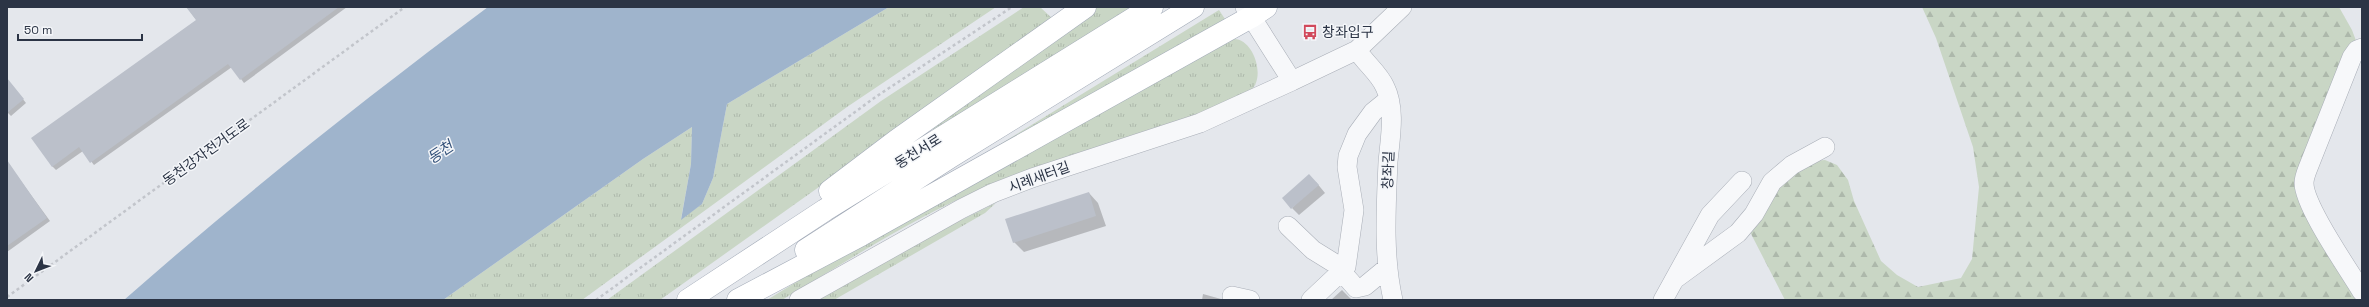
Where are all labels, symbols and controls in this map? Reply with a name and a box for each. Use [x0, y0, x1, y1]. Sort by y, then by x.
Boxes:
scale bar [18, 16, 142, 42]
text: 50 m [24, 22, 52, 38]
bus stop icon: 창좌입구 [1301, 23, 1319, 41]
place label: 창좌입구 [1322, 23, 1374, 41]
street label: 동천강자전거도로 [159, 114, 253, 190]
street label: 동천서로 [891, 130, 945, 172]
water label: 동천 [423, 135, 459, 168]
street label: 창좌길 [1378, 150, 1398, 190]
street label: 시례새터길 [1006, 158, 1072, 196]
north arrow [16, 251, 56, 291]
text: N [21, 270, 36, 285]

